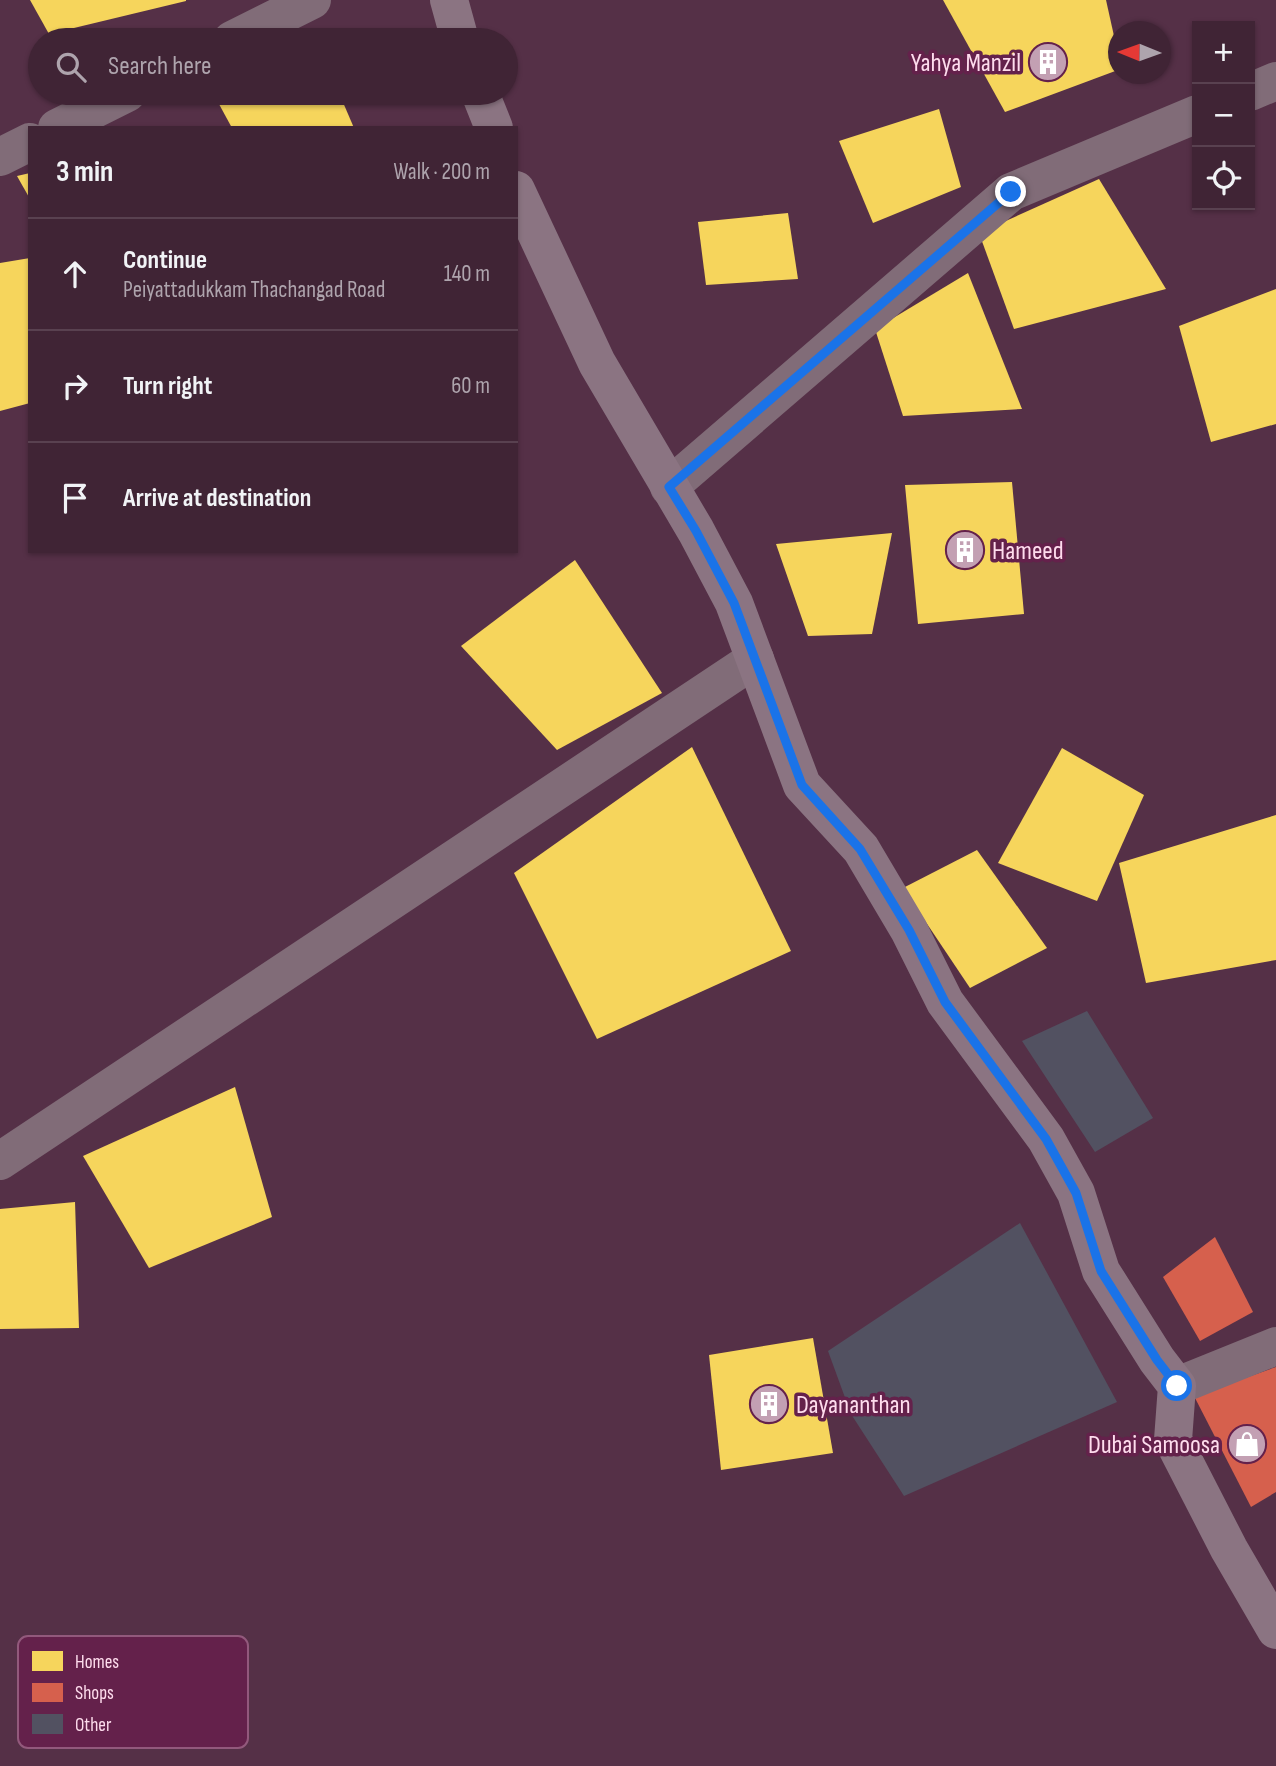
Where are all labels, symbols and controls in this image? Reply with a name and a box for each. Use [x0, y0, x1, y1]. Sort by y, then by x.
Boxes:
north arrow [1108, 21, 1171, 84]
map controls [1192, 21, 1255, 210]
button: + [1192, 21, 1255, 84]
search box [28, 28, 518, 105]
building icon: Yahya Manzil [1027, 41, 1069, 83]
icon: search [52, 48, 90, 86]
place label: Yahya Manzil [911, 48, 1021, 79]
text: Search here [108, 51, 211, 82]
button: − [1192, 84, 1255, 147]
button: locate [1192, 147, 1255, 210]
text: 3 min [56, 154, 113, 190]
text: Walk · 200 m [393, 158, 490, 186]
route end [995, 176, 1026, 207]
text: Continue [123, 245, 207, 276]
icon: ahead [56, 255, 94, 293]
text: 140 m [444, 260, 490, 288]
text: Peiyattadukkam Thachangad Road [123, 276, 385, 304]
icon: right [56, 367, 94, 405]
text: Turn right [123, 371, 212, 402]
text: 60 m [451, 372, 490, 400]
icon: arrive [56, 479, 94, 517]
text: Arrive at destination [123, 483, 311, 514]
building icon: Hameed [944, 529, 986, 571]
place label: Hameed [992, 536, 1064, 567]
route start [1161, 1370, 1192, 1401]
building icon: Dayananthan [748, 1383, 790, 1425]
place label: Dayananthan [796, 1390, 911, 1421]
shop icon: Dubai Samoosa [1226, 1423, 1268, 1465]
place label: Dubai Samoosa [1088, 1430, 1220, 1461]
legend [18, 1636, 248, 1748]
text: Homes [75, 1651, 119, 1674]
text: Shops [75, 1682, 114, 1705]
text: Other [75, 1714, 112, 1737]

